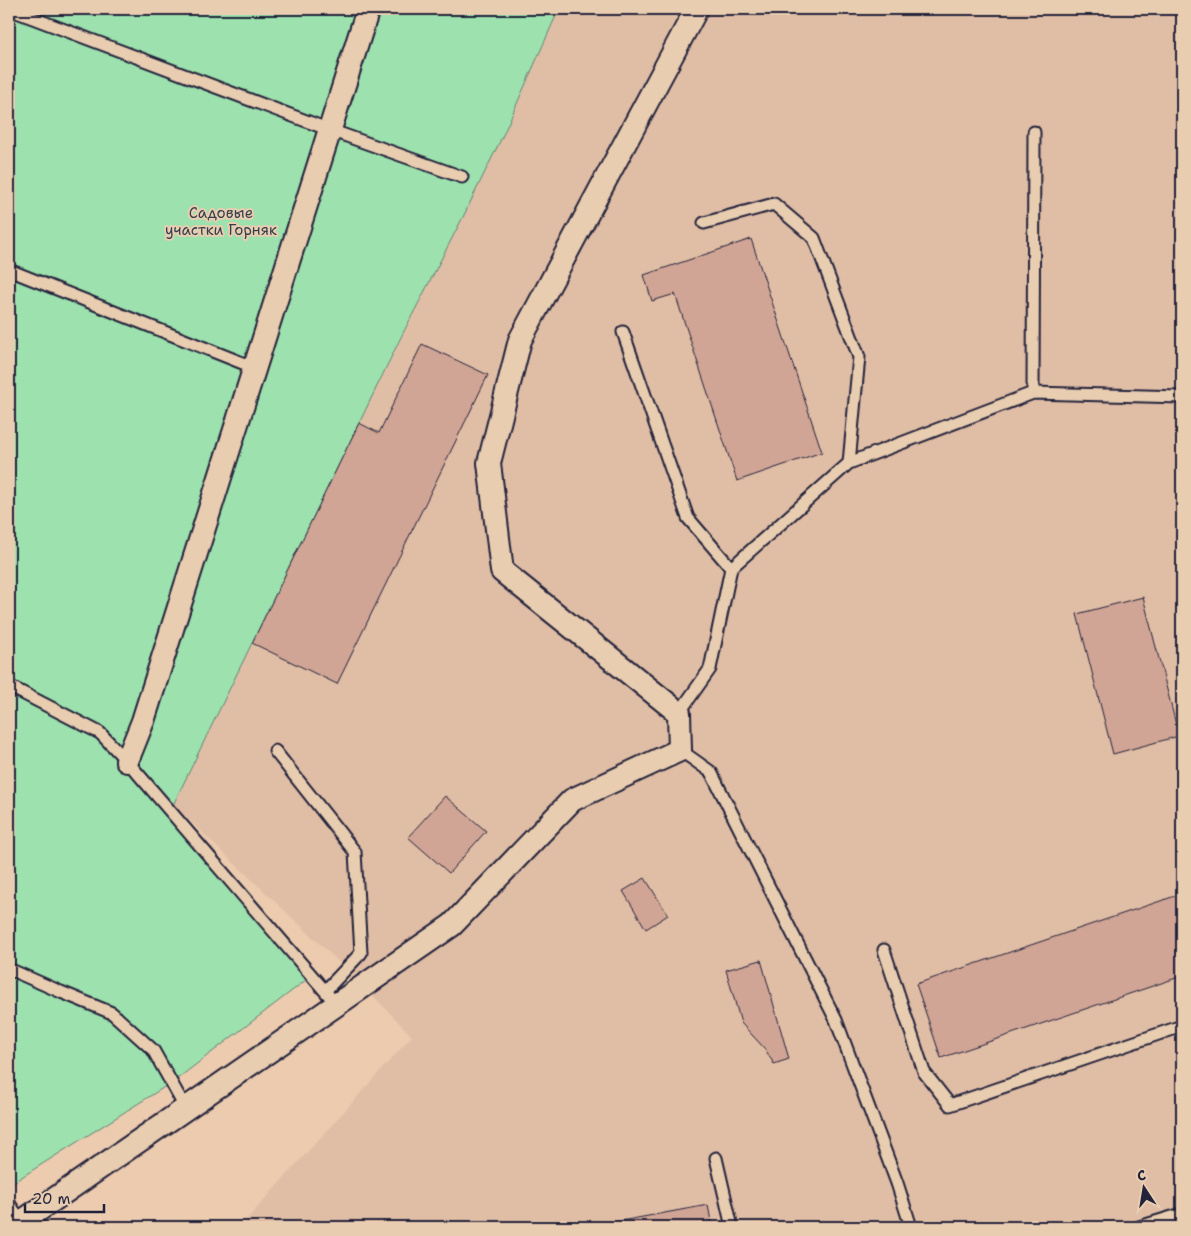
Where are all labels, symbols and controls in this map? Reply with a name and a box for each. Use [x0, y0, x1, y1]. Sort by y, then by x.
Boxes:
park label: Садовые участки Горняк [165, 203, 277, 240]
north arrow [1118, 1164, 1168, 1214]
text: С [1135, 1166, 1147, 1185]
scale bar [25, 1181, 104, 1213]
text: 20 m [32, 1189, 71, 1209]

